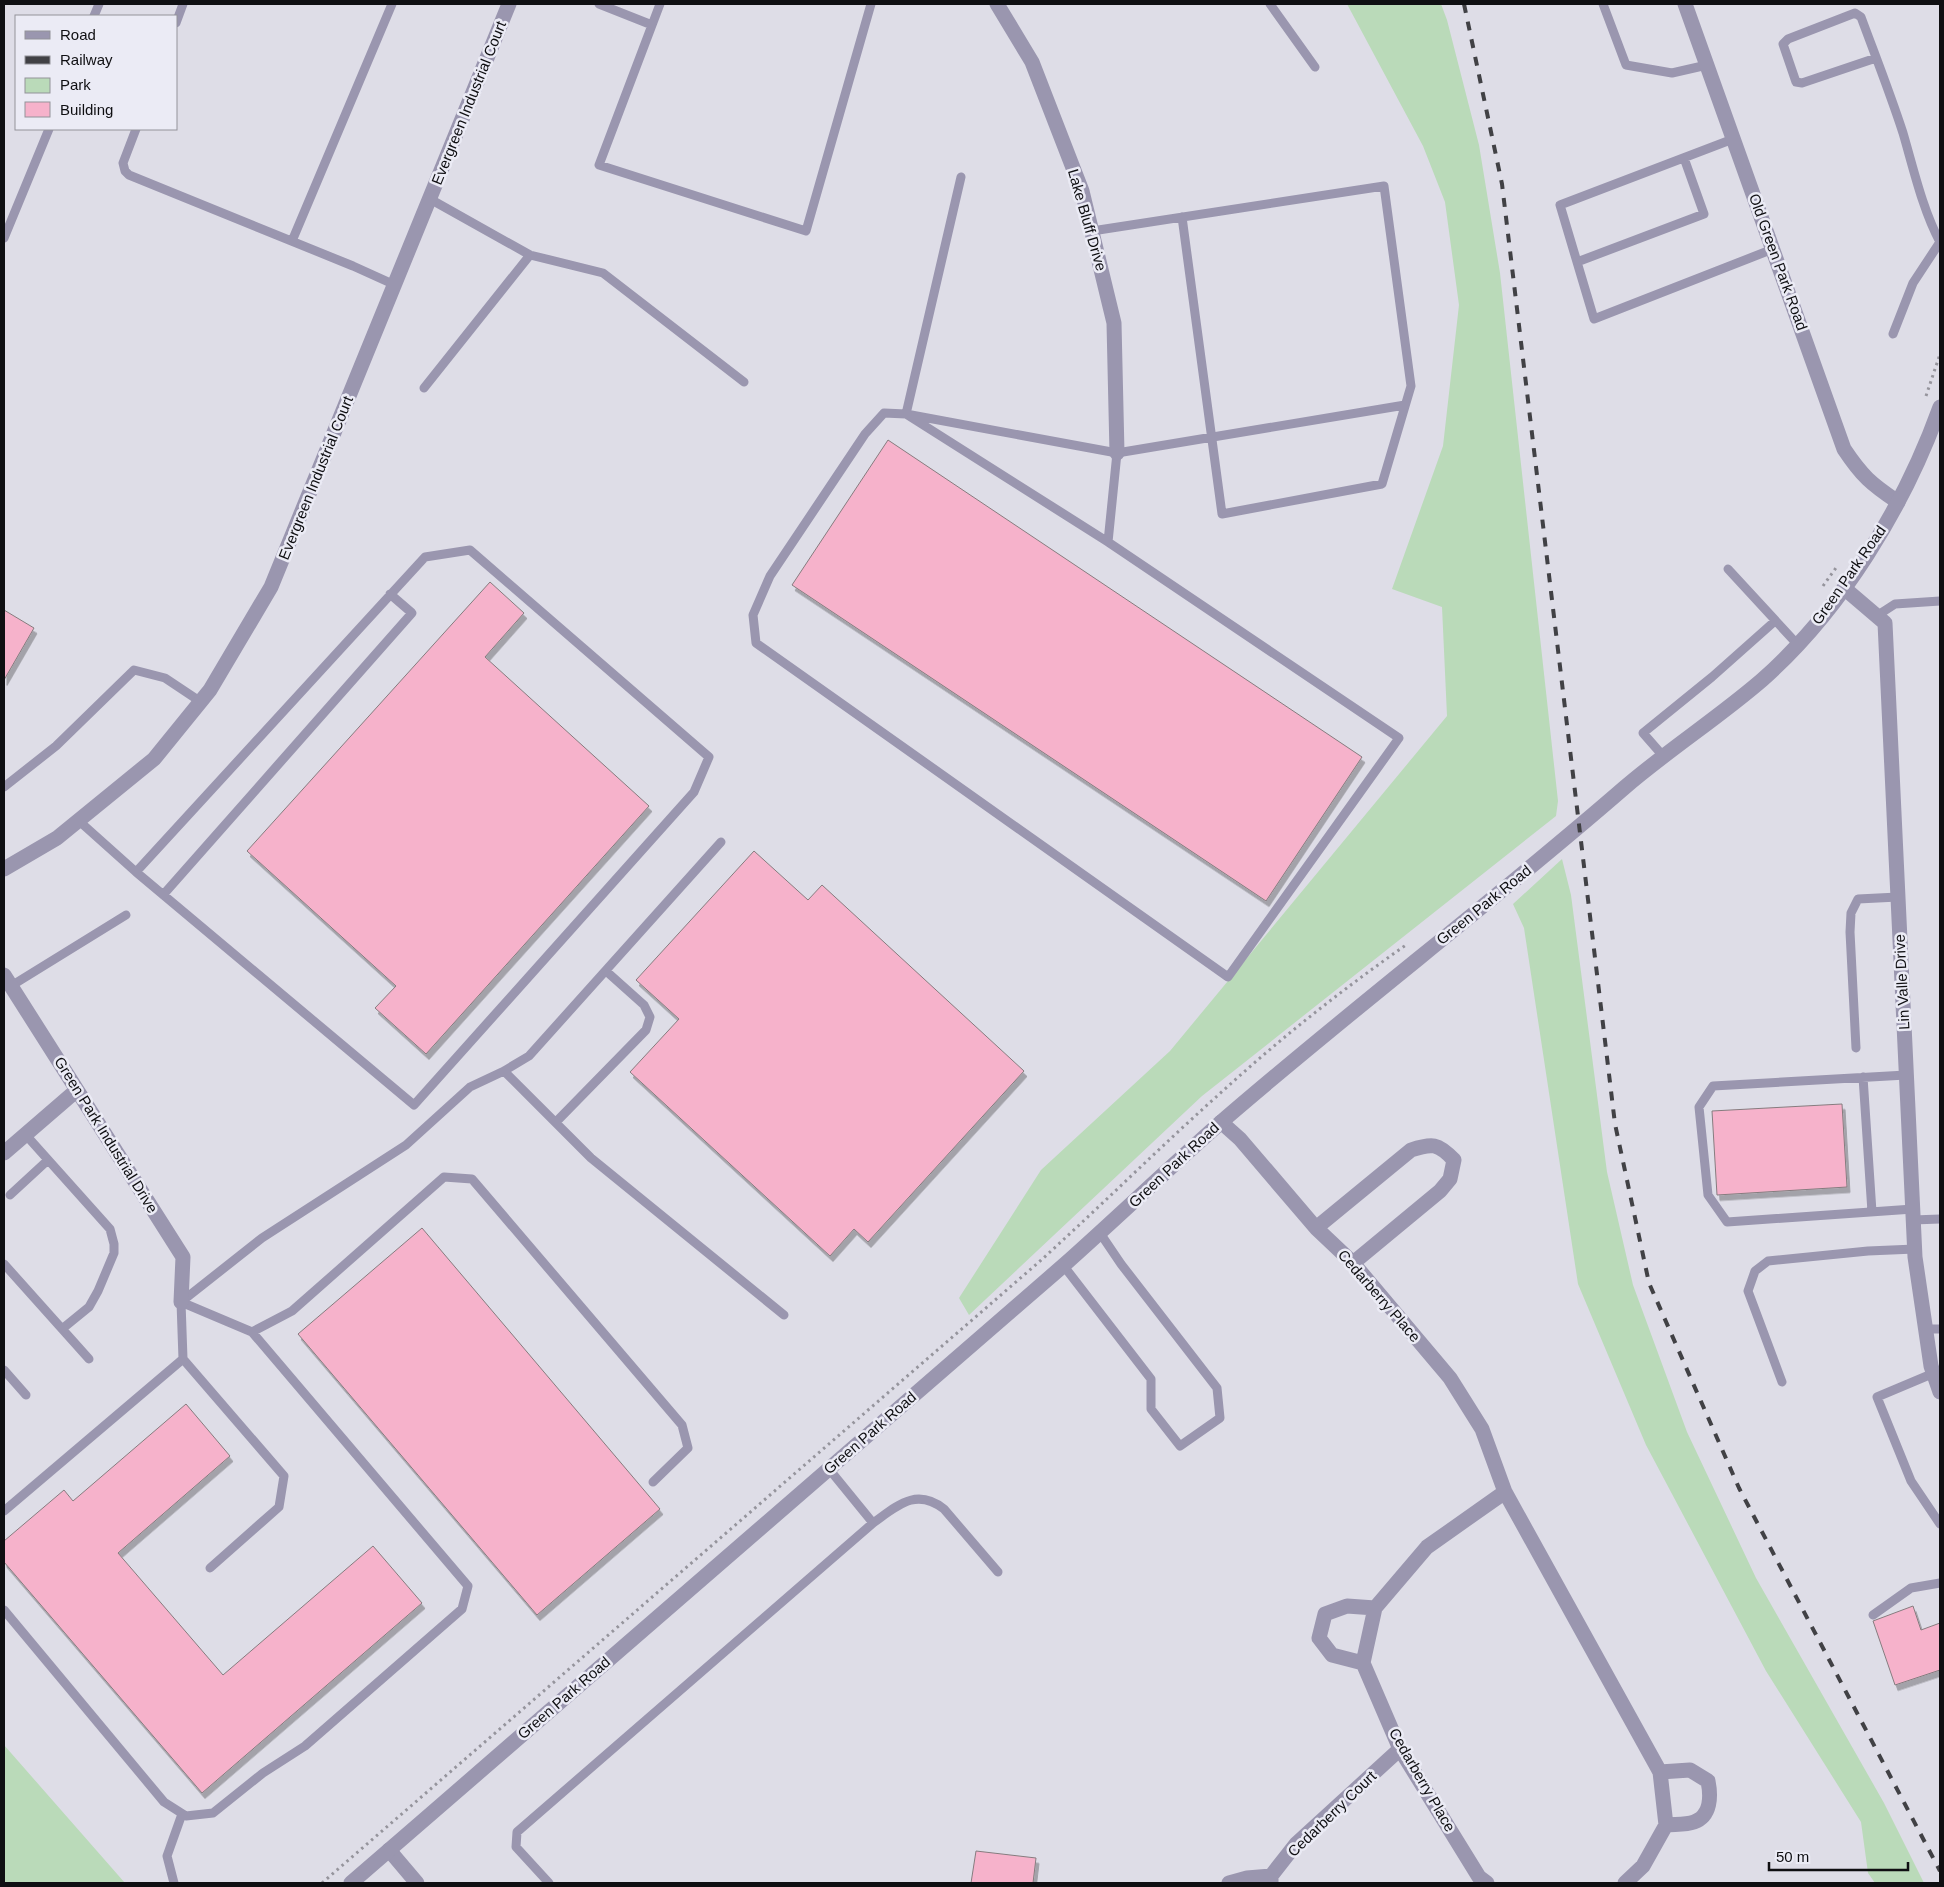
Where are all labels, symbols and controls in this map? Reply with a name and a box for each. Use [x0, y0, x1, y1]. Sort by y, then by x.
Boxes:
legend [15, 15, 178, 130]
street label: Evergreen Industrial Court [428, 18, 510, 187]
text: Road [60, 26, 96, 43]
text: Railway [60, 51, 113, 68]
text: Park [60, 76, 91, 93]
text: Building [60, 101, 113, 118]
street label: Lake Bluff Drive [1065, 167, 1110, 273]
street label: Old Green Park Road [1746, 191, 1811, 333]
street label: Evergreen Industrial Court [275, 393, 357, 562]
street label: Green Park Road [1808, 522, 1889, 627]
street label: Green Park Road [1433, 861, 1534, 948]
street label: Lin Valle Drive [1891, 934, 1912, 1030]
street label: Green Park Industrial Drive [51, 1054, 162, 1216]
street label: Green Park Road [1125, 1119, 1222, 1211]
street label: Cedarberry Place [1335, 1246, 1424, 1345]
street label: Green Park Road [820, 1388, 919, 1477]
street label: Green Park Road [514, 1653, 613, 1742]
street label: Cedarberry Place [1386, 1725, 1459, 1835]
street label: Cedarberry Court [1284, 1767, 1380, 1860]
scale bar [1769, 1840, 1908, 1872]
text: 50 m [1776, 1848, 1809, 1865]

